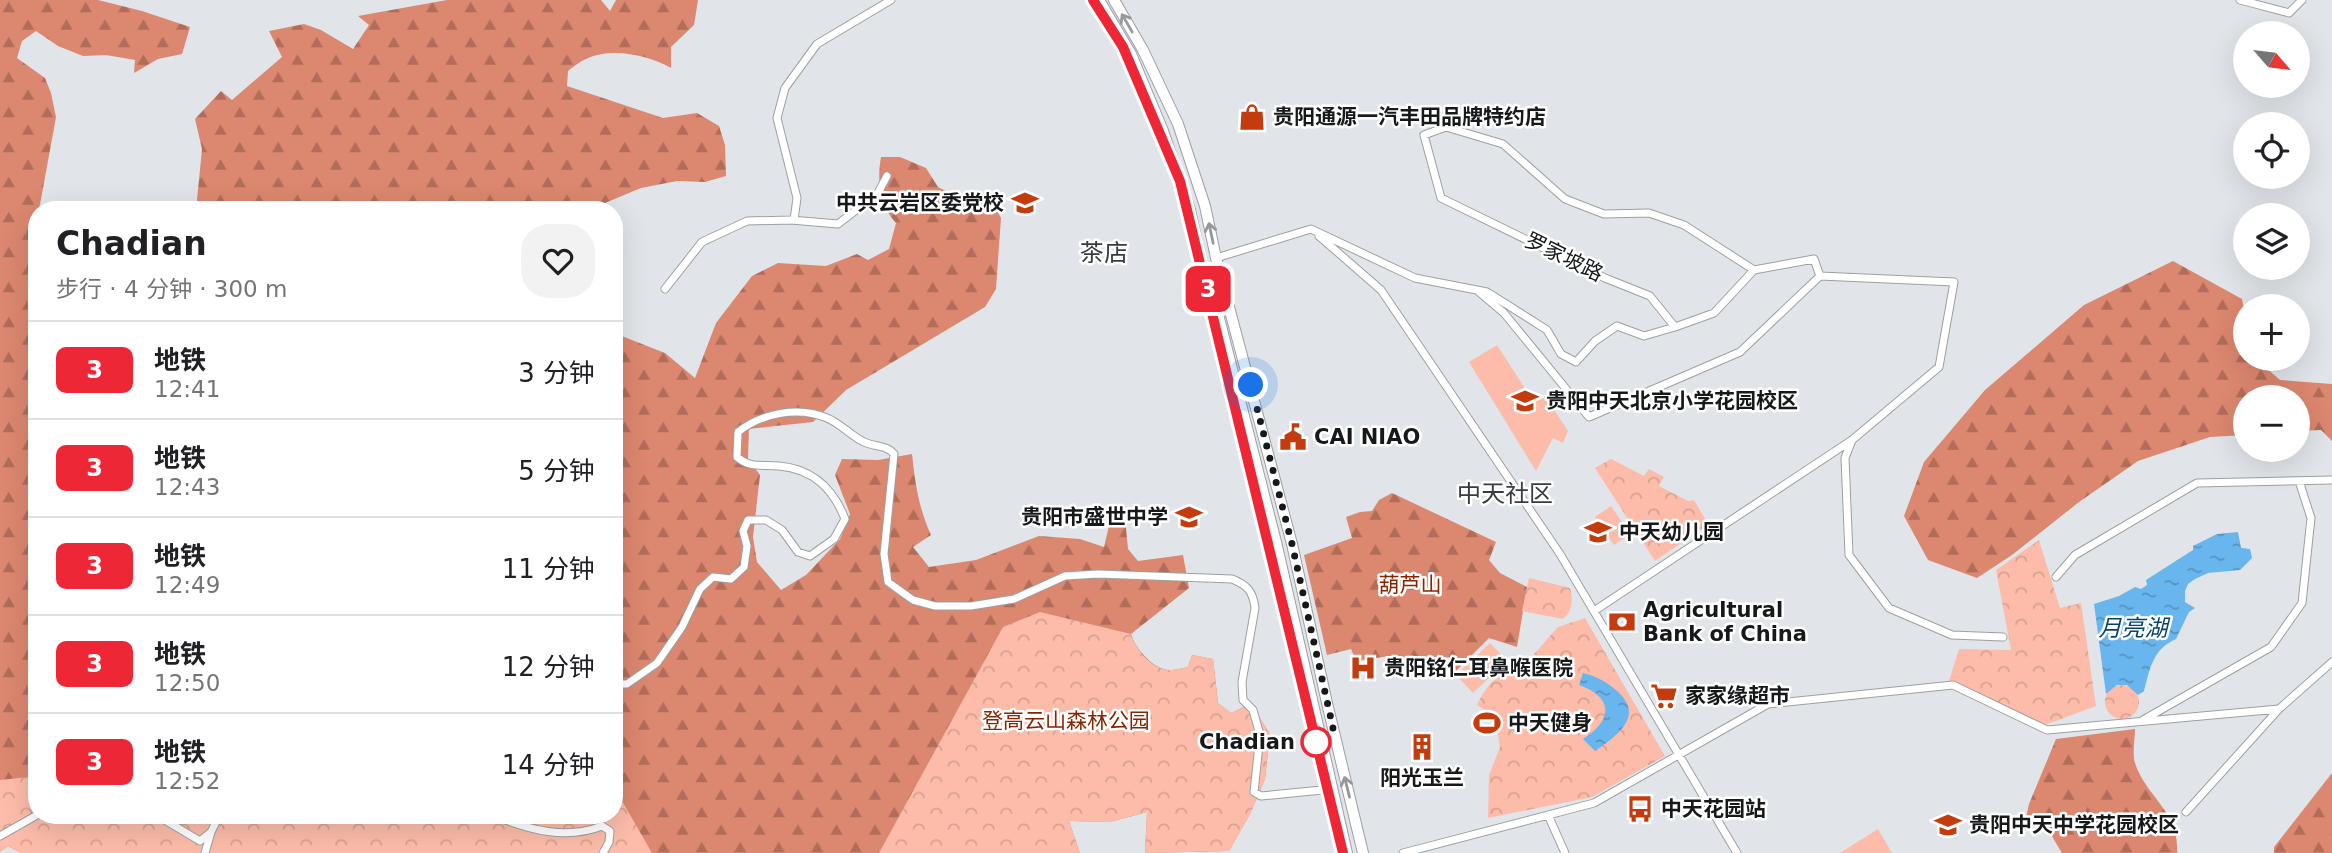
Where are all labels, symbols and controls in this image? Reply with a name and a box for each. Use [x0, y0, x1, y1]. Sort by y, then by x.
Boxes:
one-way arrow [1120, 13, 1134, 33]
north arrow [2233, 21, 2310, 98]
map controls [2233, 21, 2310, 462]
shop icon: 贵阳通源一汽丰田品牌特约店 [1237, 102, 1267, 132]
place label: 贵阳通源一汽丰田品牌特约店 [1273, 105, 1546, 129]
button: locate [2233, 112, 2310, 189]
school or university icon: 中共云岩区委党校 [1010, 188, 1040, 218]
place label: 中共云岩区委党校 [836, 191, 1004, 215]
button: layers [2233, 203, 2310, 280]
one-way arrow [1203, 222, 1217, 245]
text: Chadian [56, 224, 207, 263]
button: heart [521, 224, 595, 298]
street label: 罗家坡路 [1521, 228, 1607, 286]
district label: 茶店 [1080, 239, 1128, 267]
line badge: 3 [1185, 266, 1231, 312]
text: 3 [1200, 275, 1216, 303]
text: 步行 · 4 分钟 · 300 m [56, 276, 287, 302]
button: + [2233, 294, 2310, 371]
text: 地铁 [154, 345, 206, 375]
text: 3 [86, 356, 103, 384]
text: 3 分钟 [518, 358, 595, 388]
your location [1233, 367, 1268, 402]
text: 12:41 [154, 376, 220, 402]
button: − [2233, 385, 2310, 462]
school or university icon: 贵阳中天北京小学花园校区 [1510, 386, 1540, 416]
place label: 贵阳中天北京小学花园校区 [1546, 389, 1798, 413]
public building icon: CAI NIAO [1278, 422, 1308, 452]
place label: CAI NIAO [1314, 425, 1420, 449]
text: 地铁 [154, 443, 206, 473]
text: 3 [86, 454, 103, 482]
text: 5 分钟 [518, 456, 595, 486]
text: 12:43 [154, 474, 220, 500]
district label: 中天社区 [1457, 480, 1553, 508]
school or university icon: 贵阳市盛世中学 [1174, 502, 1204, 532]
place label: 贵阳市盛世中学 [1021, 505, 1168, 529]
school or university icon: 中天幼儿园 [1583, 517, 1613, 547]
place label: 中天幼儿园 [1619, 520, 1724, 544]
text: 地铁 [154, 541, 206, 571]
text: 3 [86, 552, 103, 580]
text: 11 分钟 [502, 554, 595, 584]
text: 12:49 [154, 572, 220, 598]
park label: 葫芦山 [1379, 573, 1442, 597]
place label: Agricultural Bank of China [1643, 598, 1807, 646]
bank icon: Agricultural Bank of China [1607, 607, 1637, 637]
water label: 月亮湖 [2099, 615, 2171, 641]
text: 地铁 [154, 639, 206, 669]
text: 3 [86, 650, 103, 678]
text: 12 分钟 [502, 652, 595, 682]
hospital icon: 贵阳铭仁耳鼻喉医院 [1348, 653, 1378, 683]
place label: 贵阳铭仁耳鼻喉医院 [1384, 656, 1573, 680]
text: 12:50 [154, 670, 220, 696]
supermarket icon: 家家缘超市 [1649, 681, 1679, 711]
place label: 家家缘超市 [1685, 684, 1790, 708]
sports icon: 中天健身 [1472, 708, 1502, 738]
park label: 登高云山森林公园 [982, 709, 1150, 733]
place label: 中天健身 [1508, 711, 1592, 735]
marker: Chadian [1301, 727, 1331, 757]
place label: Chadian [1199, 730, 1295, 754]
building icon: 阳光玉兰 [1407, 732, 1437, 762]
text: 地铁 [154, 737, 206, 767]
text: 3 [86, 748, 103, 776]
text: 14 分钟 [502, 750, 595, 780]
place label: 阳光玉兰 [1380, 766, 1464, 790]
text: 12:52 [154, 768, 220, 794]
one-way arrow [1340, 776, 1353, 799]
bus stop icon: 中天花园站 [1625, 794, 1655, 824]
place label: 中天花园站 [1661, 797, 1766, 821]
school or university icon: 贵阳中天中学花园校区 [1933, 810, 1963, 840]
place label: 贵阳中天中学花园校区 [1969, 813, 2179, 837]

